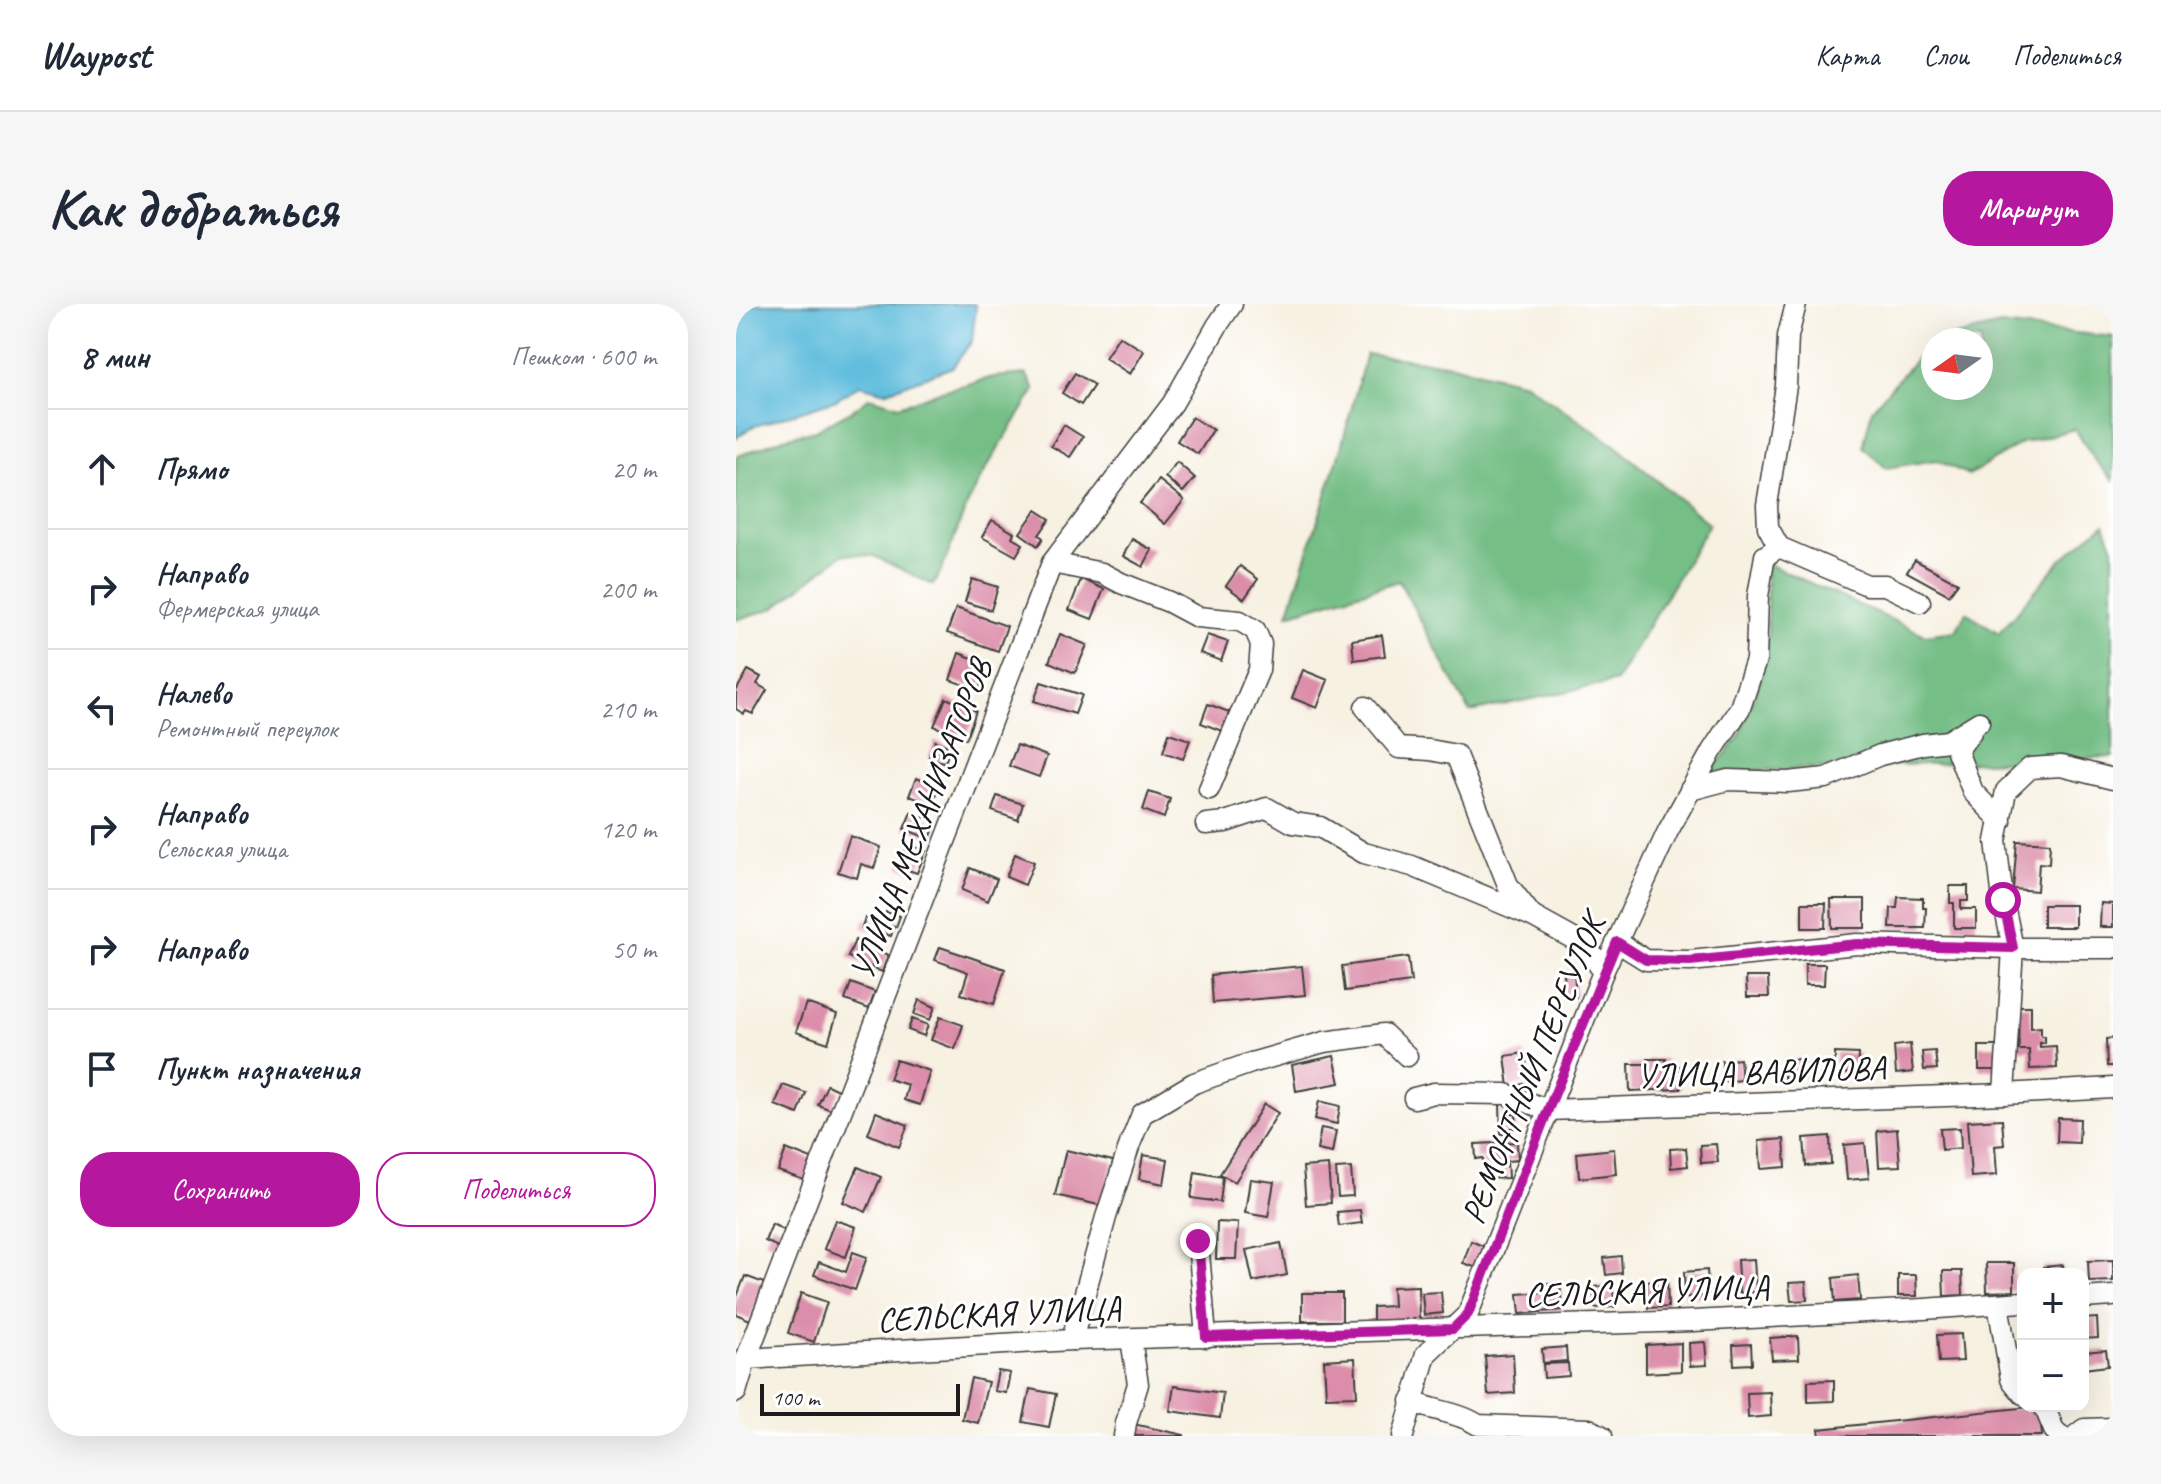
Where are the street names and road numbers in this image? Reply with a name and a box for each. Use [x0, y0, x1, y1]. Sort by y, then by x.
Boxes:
street label: УЛИЦА МЕХАНИЗАТОРОВ [840, 650, 1002, 985]
street label: РЕМОНТНЫЙ ПЕРЕУЛОК [1451, 902, 1617, 1230]
street label: УЛИЦА ВАВИЛОВА [1636, 1046, 1888, 1097]
street label: СЕЛЬСКАЯ УЛИЦА [1524, 1265, 1771, 1316]
street label: СЕЛЬСКАЯ УЛИЦА [876, 1286, 1123, 1341]

